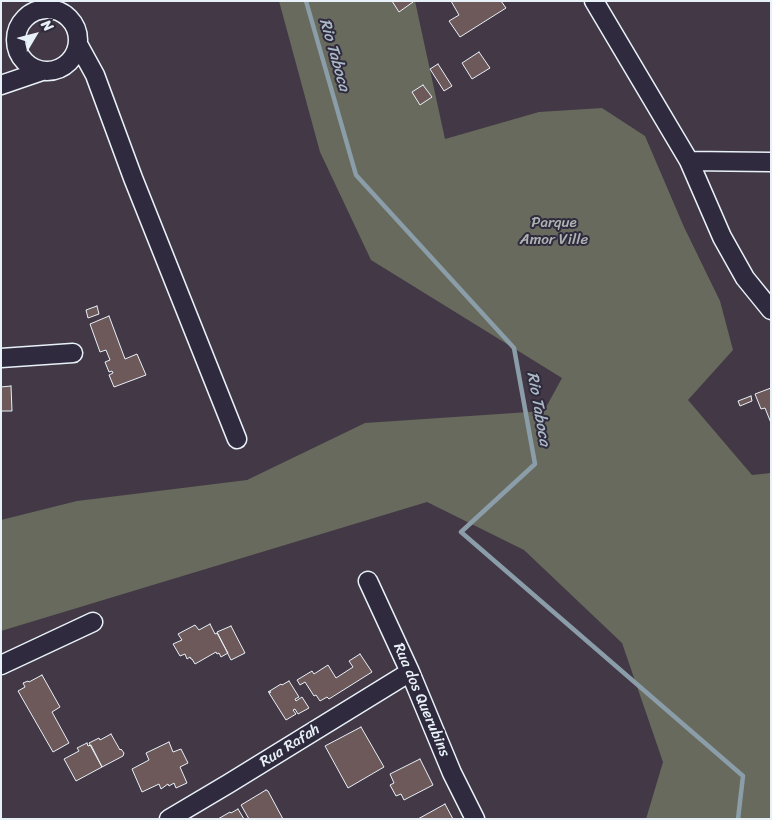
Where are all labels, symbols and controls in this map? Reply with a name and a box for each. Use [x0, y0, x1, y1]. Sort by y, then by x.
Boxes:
north arrow [10, 10, 60, 60]
text: N [34, 14, 60, 37]
water label: Rio Taboca [314, 16, 354, 94]
park label: Parque Amor Ville [520, 214, 588, 249]
water label: Rio Taboca [522, 370, 554, 448]
street label: Rua dos Querubins [389, 640, 453, 760]
street label: Rua Rafah [257, 721, 323, 771]

